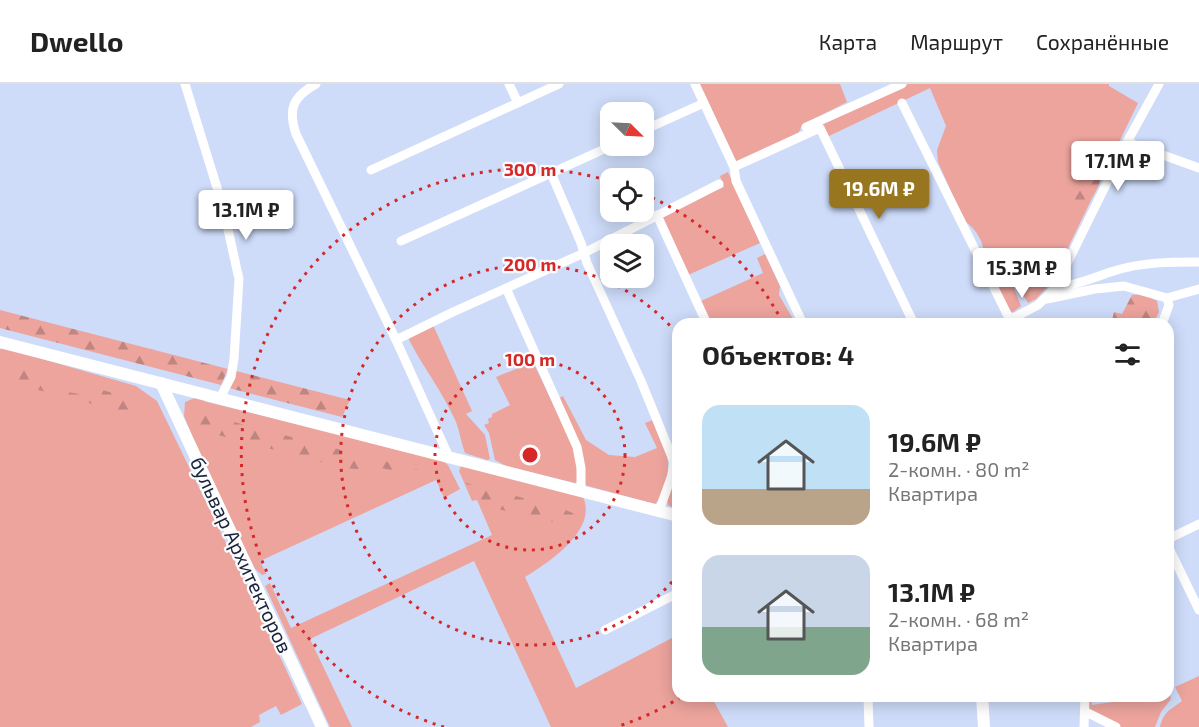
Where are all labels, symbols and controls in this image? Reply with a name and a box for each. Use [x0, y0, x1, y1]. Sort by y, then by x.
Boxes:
text: Dwello [30, 24, 123, 58]
text: Карта [819, 29, 877, 54]
text: Маршрут [910, 29, 1003, 54]
text: Сохранённые [1036, 29, 1169, 54]
north arrow [600, 102, 654, 156]
map controls [600, 102, 654, 288]
pin: 17.1M ₽ [1063, 141, 1173, 192]
text: 17.1M ₽ [1085, 148, 1151, 172]
text: 300 m [504, 158, 556, 180]
button: locate [600, 168, 654, 222]
pin: 19.6M ₽ [824, 169, 934, 220]
text: 19.6M ₽ [843, 176, 915, 200]
pin: 13.1M ₽ [191, 190, 301, 241]
text: 13.1M ₽ [212, 197, 280, 221]
button: layers [600, 234, 654, 288]
pin: 15.3M ₽ [967, 248, 1077, 299]
text: 200 m [504, 253, 556, 275]
text: 15.3M ₽ [987, 255, 1057, 279]
icon: filters [1111, 338, 1144, 371]
text: Объектов: 4 [702, 339, 854, 370]
text: 100 m [505, 348, 555, 370]
text: 19.6M ₽ [888, 426, 981, 457]
icon: home [750, 429, 822, 501]
centre of rings [520, 445, 540, 465]
street label: бульвар Архитекторов [185, 453, 298, 657]
text: 2-комн. · 80 m² [888, 457, 1030, 481]
text: Квартира [888, 481, 978, 505]
text: 13.1M ₽ [888, 576, 975, 607]
icon: home [750, 579, 822, 651]
text: 2-комн. · 68 m² [888, 607, 1029, 631]
text: Квартира [888, 631, 978, 655]

